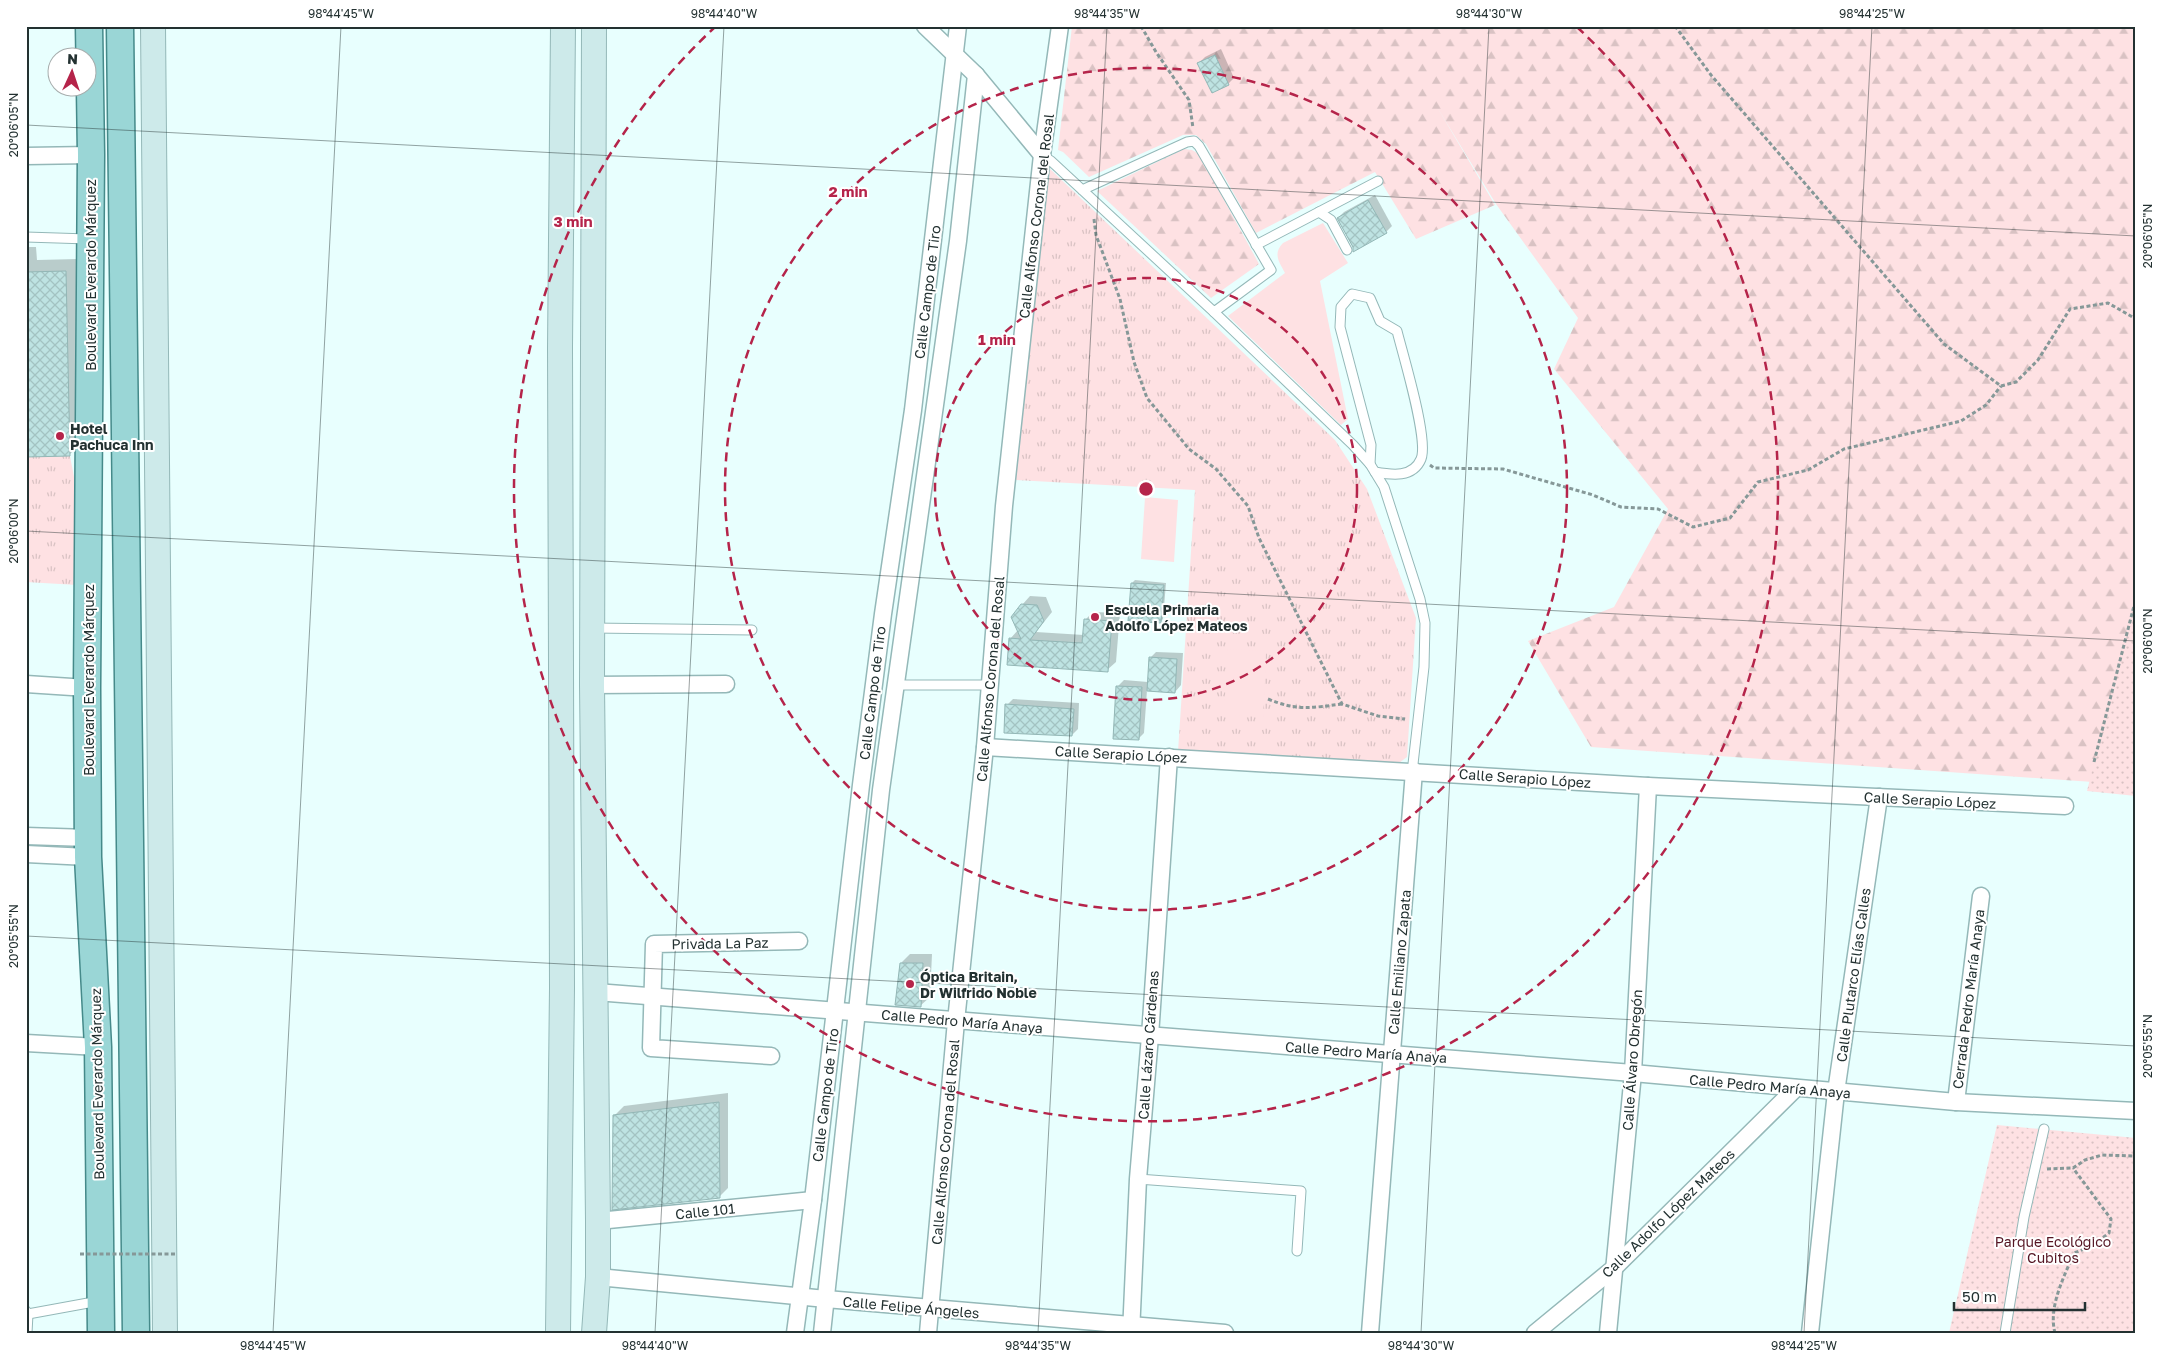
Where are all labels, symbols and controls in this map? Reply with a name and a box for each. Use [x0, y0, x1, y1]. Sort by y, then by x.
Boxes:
text: 98°44'45"W [308, 6, 375, 21]
text: 98°44'40"W [691, 6, 758, 21]
text: 98°44'35"W [1074, 6, 1140, 21]
text: 98°44'30"W [1456, 6, 1523, 21]
text: 98°44'25"W [1839, 6, 1905, 21]
north arrow [48, 48, 98, 98]
text: N [67, 50, 78, 67]
text: 20°06'05"N [6, 93, 21, 157]
street label: Calle Alfonso Corona del Rosal [1015, 113, 1057, 319]
street label: Boulevard Everardo Márquez [82, 179, 99, 371]
text: 2 min [828, 182, 868, 200]
text: 20°06'05"N [2140, 204, 2155, 268]
text: 3 min [553, 212, 593, 230]
street label: Calle Campo de Tiro [910, 224, 944, 360]
text: 1 min [978, 330, 1016, 348]
place label: Hotel Pachuca Inn [70, 420, 154, 453]
marker: Hotel Pachuca Inn [54, 430, 66, 442]
centre of rings [1137, 480, 1155, 498]
text: 20°06'00"N [6, 498, 21, 564]
street label: Calle Alfonso Corona del Rosal [973, 575, 1007, 783]
street label: Boulevard Everardo Márquez [80, 584, 97, 776]
place label: Escuela Primaria Adolfo López Mateos [1105, 601, 1248, 634]
text: 20°06'00"N [2140, 608, 2155, 674]
marker: Escuela Primaria Adolfo López Mateos [1089, 611, 1101, 623]
street label: Calle Campo de Tiro [855, 625, 889, 761]
street label: Calle Serapio López [1054, 742, 1188, 766]
street label: Calle Serapio López [1458, 765, 1592, 791]
street label: Calle Serapio López [1863, 788, 1997, 812]
street label: Calle Plutarco Elías Calles [1832, 887, 1874, 1063]
street label: Calle Emiliano Zapata [1384, 889, 1414, 1035]
text: 20°05'55"N [6, 904, 21, 968]
street label: Cerrada Pedro María Anaya [1949, 908, 1987, 1090]
street label: Privada La Paz [671, 934, 769, 952]
place label: Óptica Britain, Dr Wilfrido Noble [920, 968, 1037, 1001]
street label: Calle Lázaro Cárdenas [1134, 970, 1162, 1120]
marker: Óptica Britain, Dr Wilfrido Noble [904, 978, 916, 990]
street label: Boulevard Everardo Márquez [87, 988, 107, 1180]
street label: Calle Álvaro Obregón [1619, 989, 1645, 1131]
street label: Calle Pedro María Anaya [880, 1005, 1044, 1037]
text: 20°05'55"N [2140, 1014, 2155, 1078]
street label: Calle Campo de Tiro [808, 1027, 842, 1163]
street label: Calle Alfonso Corona del Rosal [928, 1038, 962, 1246]
street label: Calle Pedro María Anaya [1284, 1038, 1448, 1066]
street label: Calle Pedro María Anaya [1688, 1070, 1852, 1102]
street label: Calle Adolfo López Mateos [1598, 1145, 1738, 1281]
street label: Calle 101 [674, 1199, 736, 1223]
park label: Parque Ecológico Cubitos [1995, 1233, 2111, 1266]
scale bar [1954, 1279, 2086, 1311]
text: 50 m [1962, 1287, 1997, 1305]
street label: Calle Felipe Ángeles [842, 1293, 980, 1321]
text: 98°44'45"W [240, 1338, 307, 1353]
text: 98°44'40"W [622, 1338, 689, 1353]
text: 98°44'35"W [1005, 1338, 1071, 1353]
text: 98°44'30"W [1388, 1338, 1455, 1353]
text: 98°44'25"W [1771, 1338, 1837, 1353]

